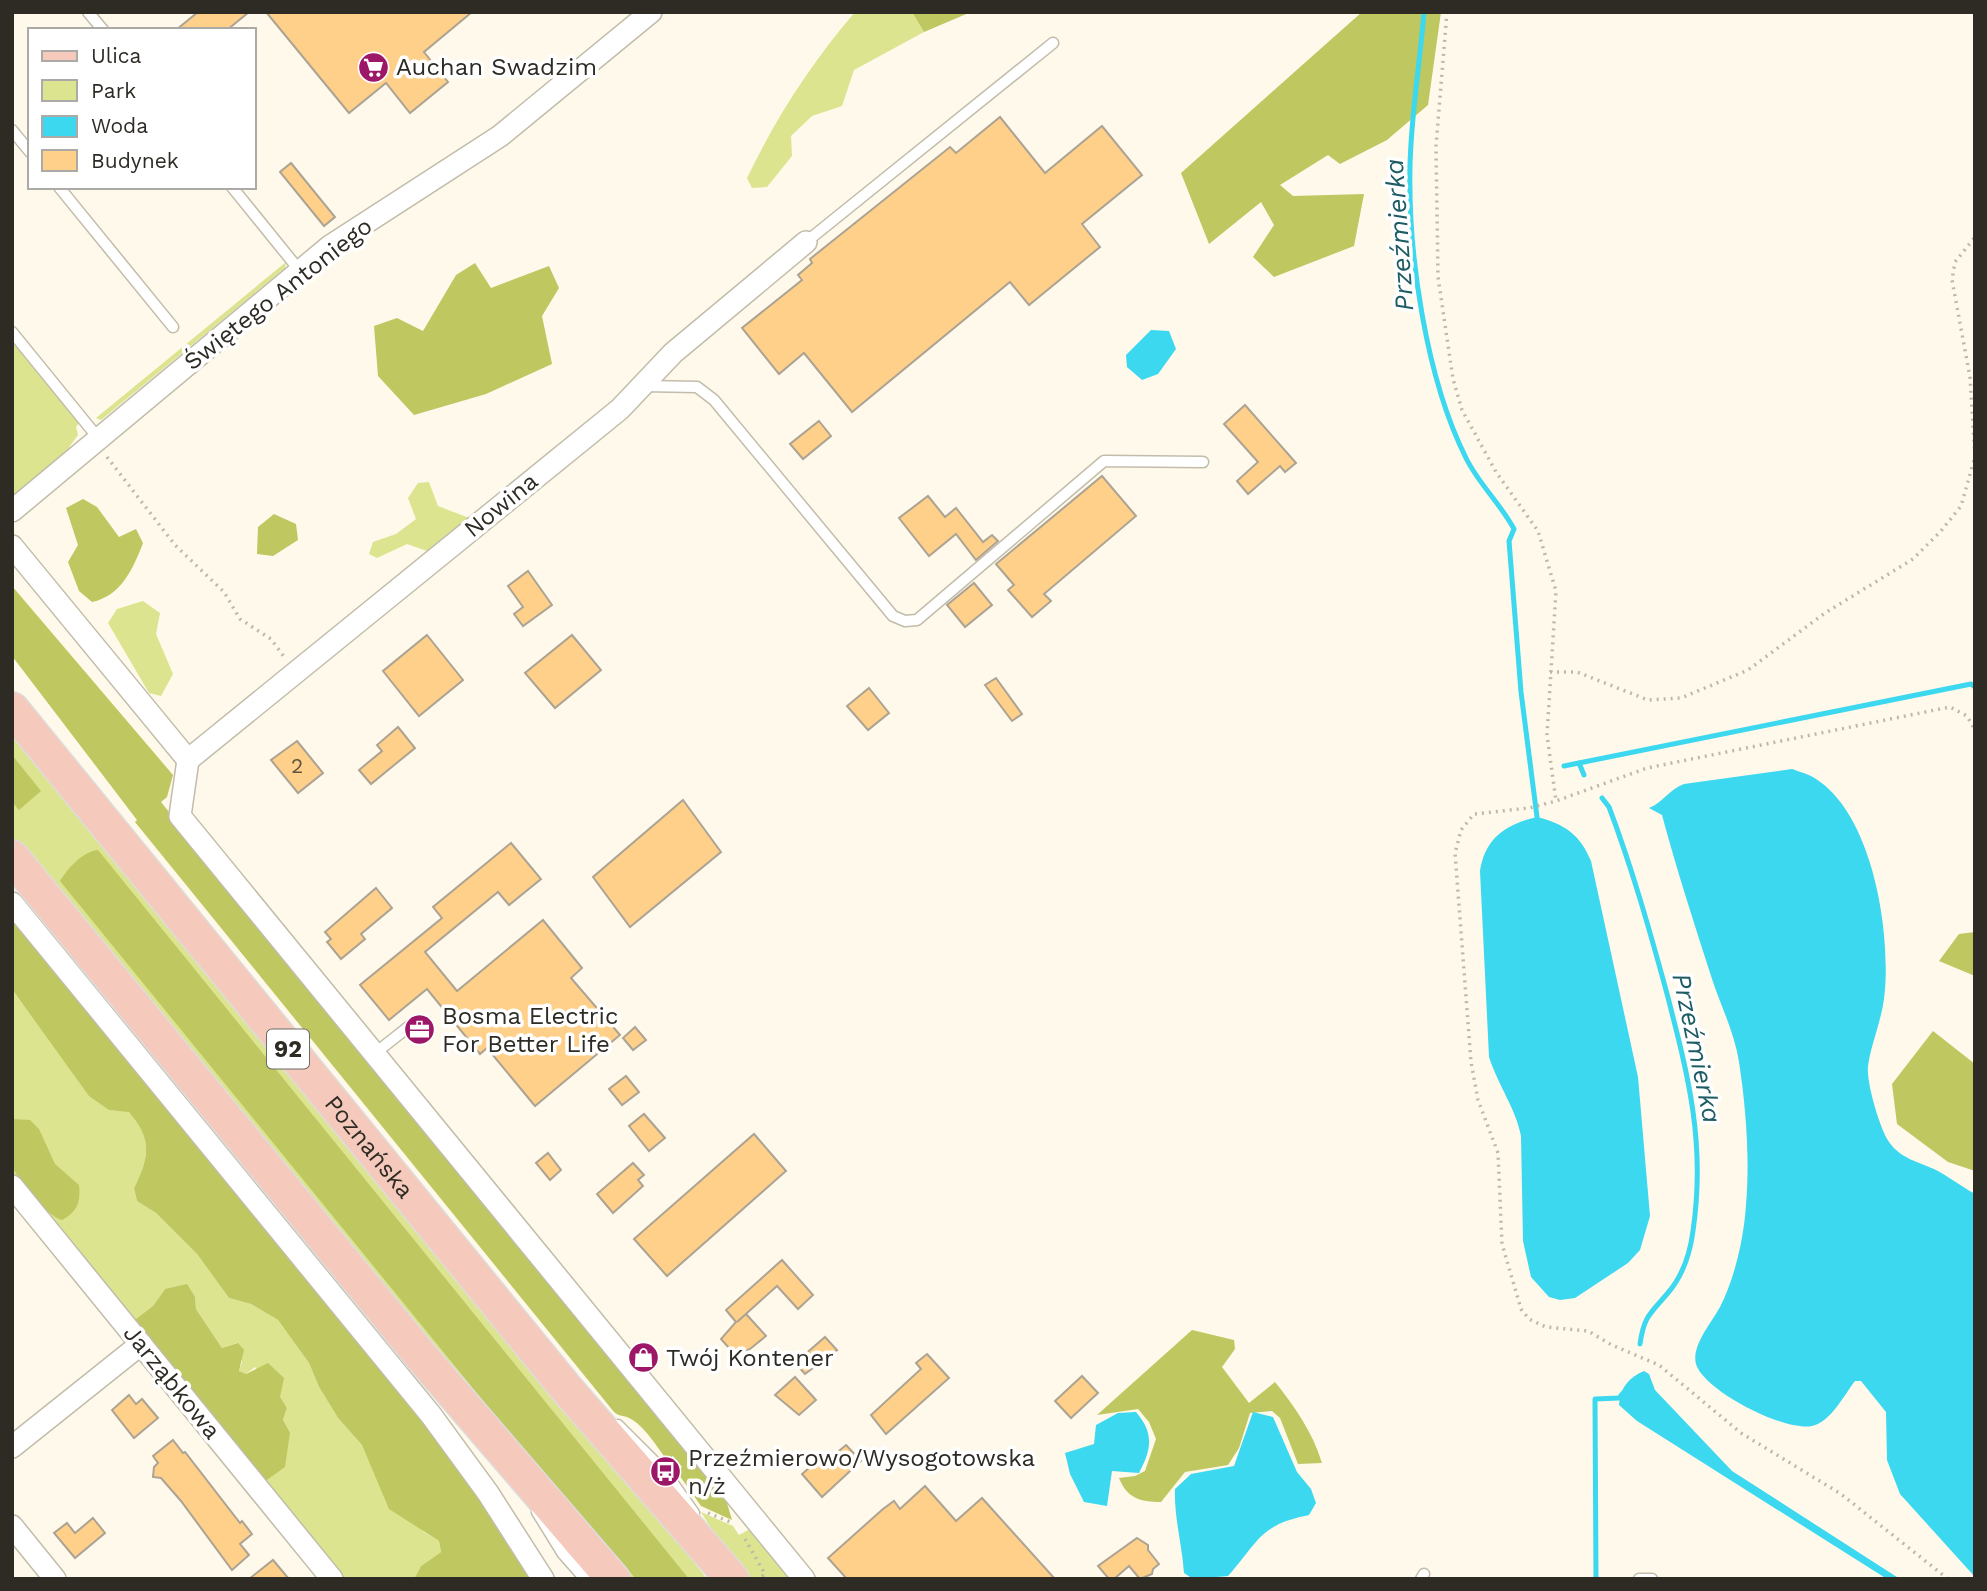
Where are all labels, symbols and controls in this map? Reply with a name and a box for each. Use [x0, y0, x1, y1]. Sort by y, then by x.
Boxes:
legend [28, 28, 256, 189]
text: Ulica [91, 43, 142, 68]
supermarket icon: Auchan Swadzim [356, 50, 390, 84]
place label: Auchan Swadzim [396, 53, 597, 81]
text: Park [91, 78, 136, 103]
text: Woda [91, 113, 148, 138]
text: Budynek [91, 148, 179, 173]
water label: Przeźmierka [1379, 158, 1419, 312]
street label: Świętego Antoniego [178, 212, 378, 376]
street label: Nowina [459, 467, 543, 543]
house number: 2 [291, 753, 303, 778]
water label: Przeźmierka [1666, 970, 1728, 1126]
place label: Bosma Electric For Better Life [442, 1002, 618, 1058]
office icon: Bosma Electric For Better Life [402, 1013, 436, 1047]
road number: 92 [267, 1030, 309, 1068]
street label: Poznańska [319, 1090, 419, 1204]
street label: Jarząbkowa [118, 1319, 226, 1445]
shop icon: Twój Kontener [626, 1341, 660, 1375]
place label: Twój Kontener [666, 1344, 834, 1372]
place label: Przeźmierowo/Wysogotowska n/ż [688, 1444, 1035, 1500]
bus stop icon: Przeźmierowo/Wysogotowska n/ż [648, 1455, 682, 1489]

